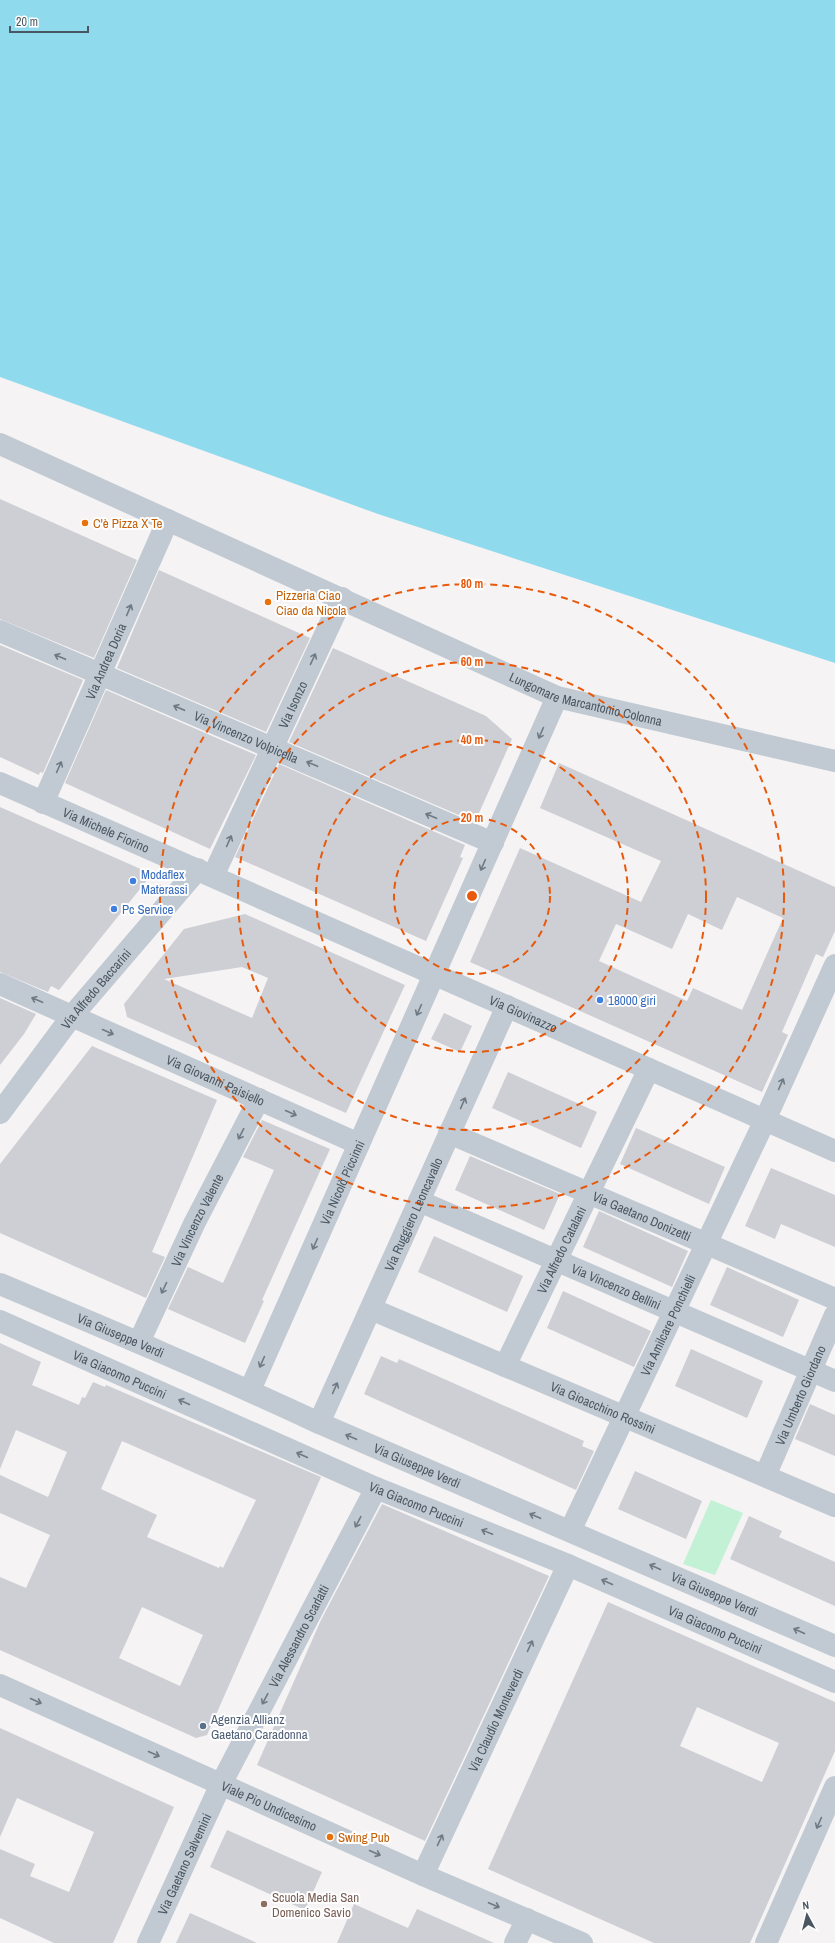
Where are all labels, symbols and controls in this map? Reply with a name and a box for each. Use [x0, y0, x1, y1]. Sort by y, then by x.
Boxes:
scale bar [10, 8, 88, 34]
text: 20 m [16, 14, 38, 30]
place label: C'è Pizza X Te [93, 515, 162, 532]
marker: C'è Pizza X Te [80, 518, 90, 528]
text: 80 m [461, 576, 483, 592]
place label: Pizzeria Ciao Ciao da Nicola [276, 587, 347, 619]
marker: Pizzeria Ciao Ciao da Nicola [263, 597, 273, 607]
one-way arrow [126, 604, 134, 616]
street label: Via Andrea Doria [81, 620, 130, 702]
one-way arrow [54, 653, 66, 660]
one-way arrow [310, 653, 317, 665]
text: 60 m [461, 654, 483, 670]
street label: Lungomare Marcantonio Colonna [507, 668, 664, 729]
street label: Via Isonzo [274, 678, 311, 731]
one-way arrow [174, 703, 186, 711]
street label: Via Vincenzo Volpicella [191, 707, 301, 767]
one-way arrow [537, 727, 544, 739]
text: 40 m [461, 732, 483, 748]
one-way arrow [306, 760, 318, 767]
one-way arrow [56, 761, 64, 773]
street label: Via Michele Fiorino [60, 803, 152, 856]
text: 20 m [461, 810, 483, 826]
one-way arrow [426, 812, 438, 819]
one-way arrow [226, 835, 233, 847]
one-way arrow [479, 858, 486, 870]
place label: Modaflex Materassi [141, 866, 188, 898]
marker: Modaflex Materassi [128, 876, 138, 886]
centre of rings [465, 889, 479, 903]
place label: Pc Service [122, 901, 174, 918]
marker: Pc Service [109, 904, 119, 914]
street label: Via Alfredo Baccarini [57, 945, 135, 1032]
street label: Via Giovinazzo [487, 991, 560, 1036]
place label: 18000 giri [608, 992, 656, 1009]
marker: 18000 giri [595, 995, 605, 1005]
one-way arrow [31, 996, 43, 1004]
one-way arrow [415, 1003, 422, 1015]
one-way arrow [102, 1029, 114, 1036]
street label: Via Giovanni Paisiello [164, 1051, 268, 1109]
one-way arrow [778, 1079, 785, 1091]
one-way arrow [460, 1097, 467, 1109]
one-way arrow [284, 1110, 296, 1118]
one-way arrow [237, 1128, 244, 1140]
street label: Via Nicolò Piccinni [316, 1138, 368, 1227]
street label: Via Ruggiero Leoncavallo [380, 1155, 446, 1274]
street label: Via Vincenzo Valente [167, 1171, 227, 1269]
street label: Via Gaetano Donizetti [590, 1187, 694, 1245]
street label: Via Alfredo Catalani [533, 1204, 590, 1296]
one-way arrow [311, 1237, 318, 1249]
street label: Via Vincenzo Bellini [569, 1260, 664, 1313]
street label: Via Amilcare Ponchielli [636, 1272, 699, 1378]
one-way arrow [160, 1281, 167, 1293]
street label: Via Giuseppe Verdi [75, 1309, 167, 1361]
street label: Via Umberto Giordano [771, 1343, 829, 1448]
street label: Via Giacomo Puccini [70, 1346, 169, 1402]
one-way arrow [258, 1356, 265, 1368]
street label: Via Gioacchino Rossini [548, 1378, 658, 1437]
one-way arrow [332, 1382, 339, 1394]
one-way arrow [178, 1398, 190, 1405]
one-way arrow [346, 1433, 358, 1440]
street label: Via Giuseppe Verdi [371, 1439, 463, 1492]
one-way arrow [297, 1451, 309, 1458]
street label: Via Giacomo Puccini [366, 1477, 466, 1531]
one-way arrow [530, 1511, 542, 1519]
one-way arrow [354, 1516, 362, 1528]
one-way arrow [482, 1528, 494, 1535]
one-way arrow [649, 1563, 661, 1571]
street label: Via Giuseppe Verdi [669, 1568, 761, 1620]
one-way arrow [602, 1577, 614, 1585]
street label: Via Alessandro Scarlatti [265, 1582, 332, 1690]
street label: Via Giacomo Puccini [666, 1602, 765, 1658]
one-way arrow [794, 1627, 806, 1634]
one-way arrow [527, 1640, 534, 1652]
street label: Via Claudio Monteverdi [464, 1666, 527, 1774]
one-way arrow [261, 1693, 269, 1705]
one-way arrow [29, 1698, 41, 1705]
place label: Agenzia Allianz Gaetano Caradonna [210, 1711, 308, 1743]
marker: Agenzia Allianz Gaetano Caradonna [198, 1721, 208, 1731]
one-way arrow [148, 1751, 160, 1758]
street label: Viale Pio Undicesimo [219, 1777, 320, 1835]
street label: Via Gaetano Salvemini [154, 1810, 215, 1918]
one-way arrow [815, 1817, 822, 1829]
place label: Swing Pub [338, 1829, 390, 1846]
marker: Swing Pub [325, 1832, 335, 1842]
one-way arrow [437, 1834, 444, 1846]
one-way arrow [369, 1850, 381, 1858]
place label: Scuola Media San Domenico Savio [272, 1889, 359, 1921]
north arrow [787, 1895, 827, 1935]
text: N [802, 1898, 810, 1912]
marker: Scuola Media San Domenico Savio [259, 1899, 269, 1909]
one-way arrow [488, 1902, 500, 1910]

